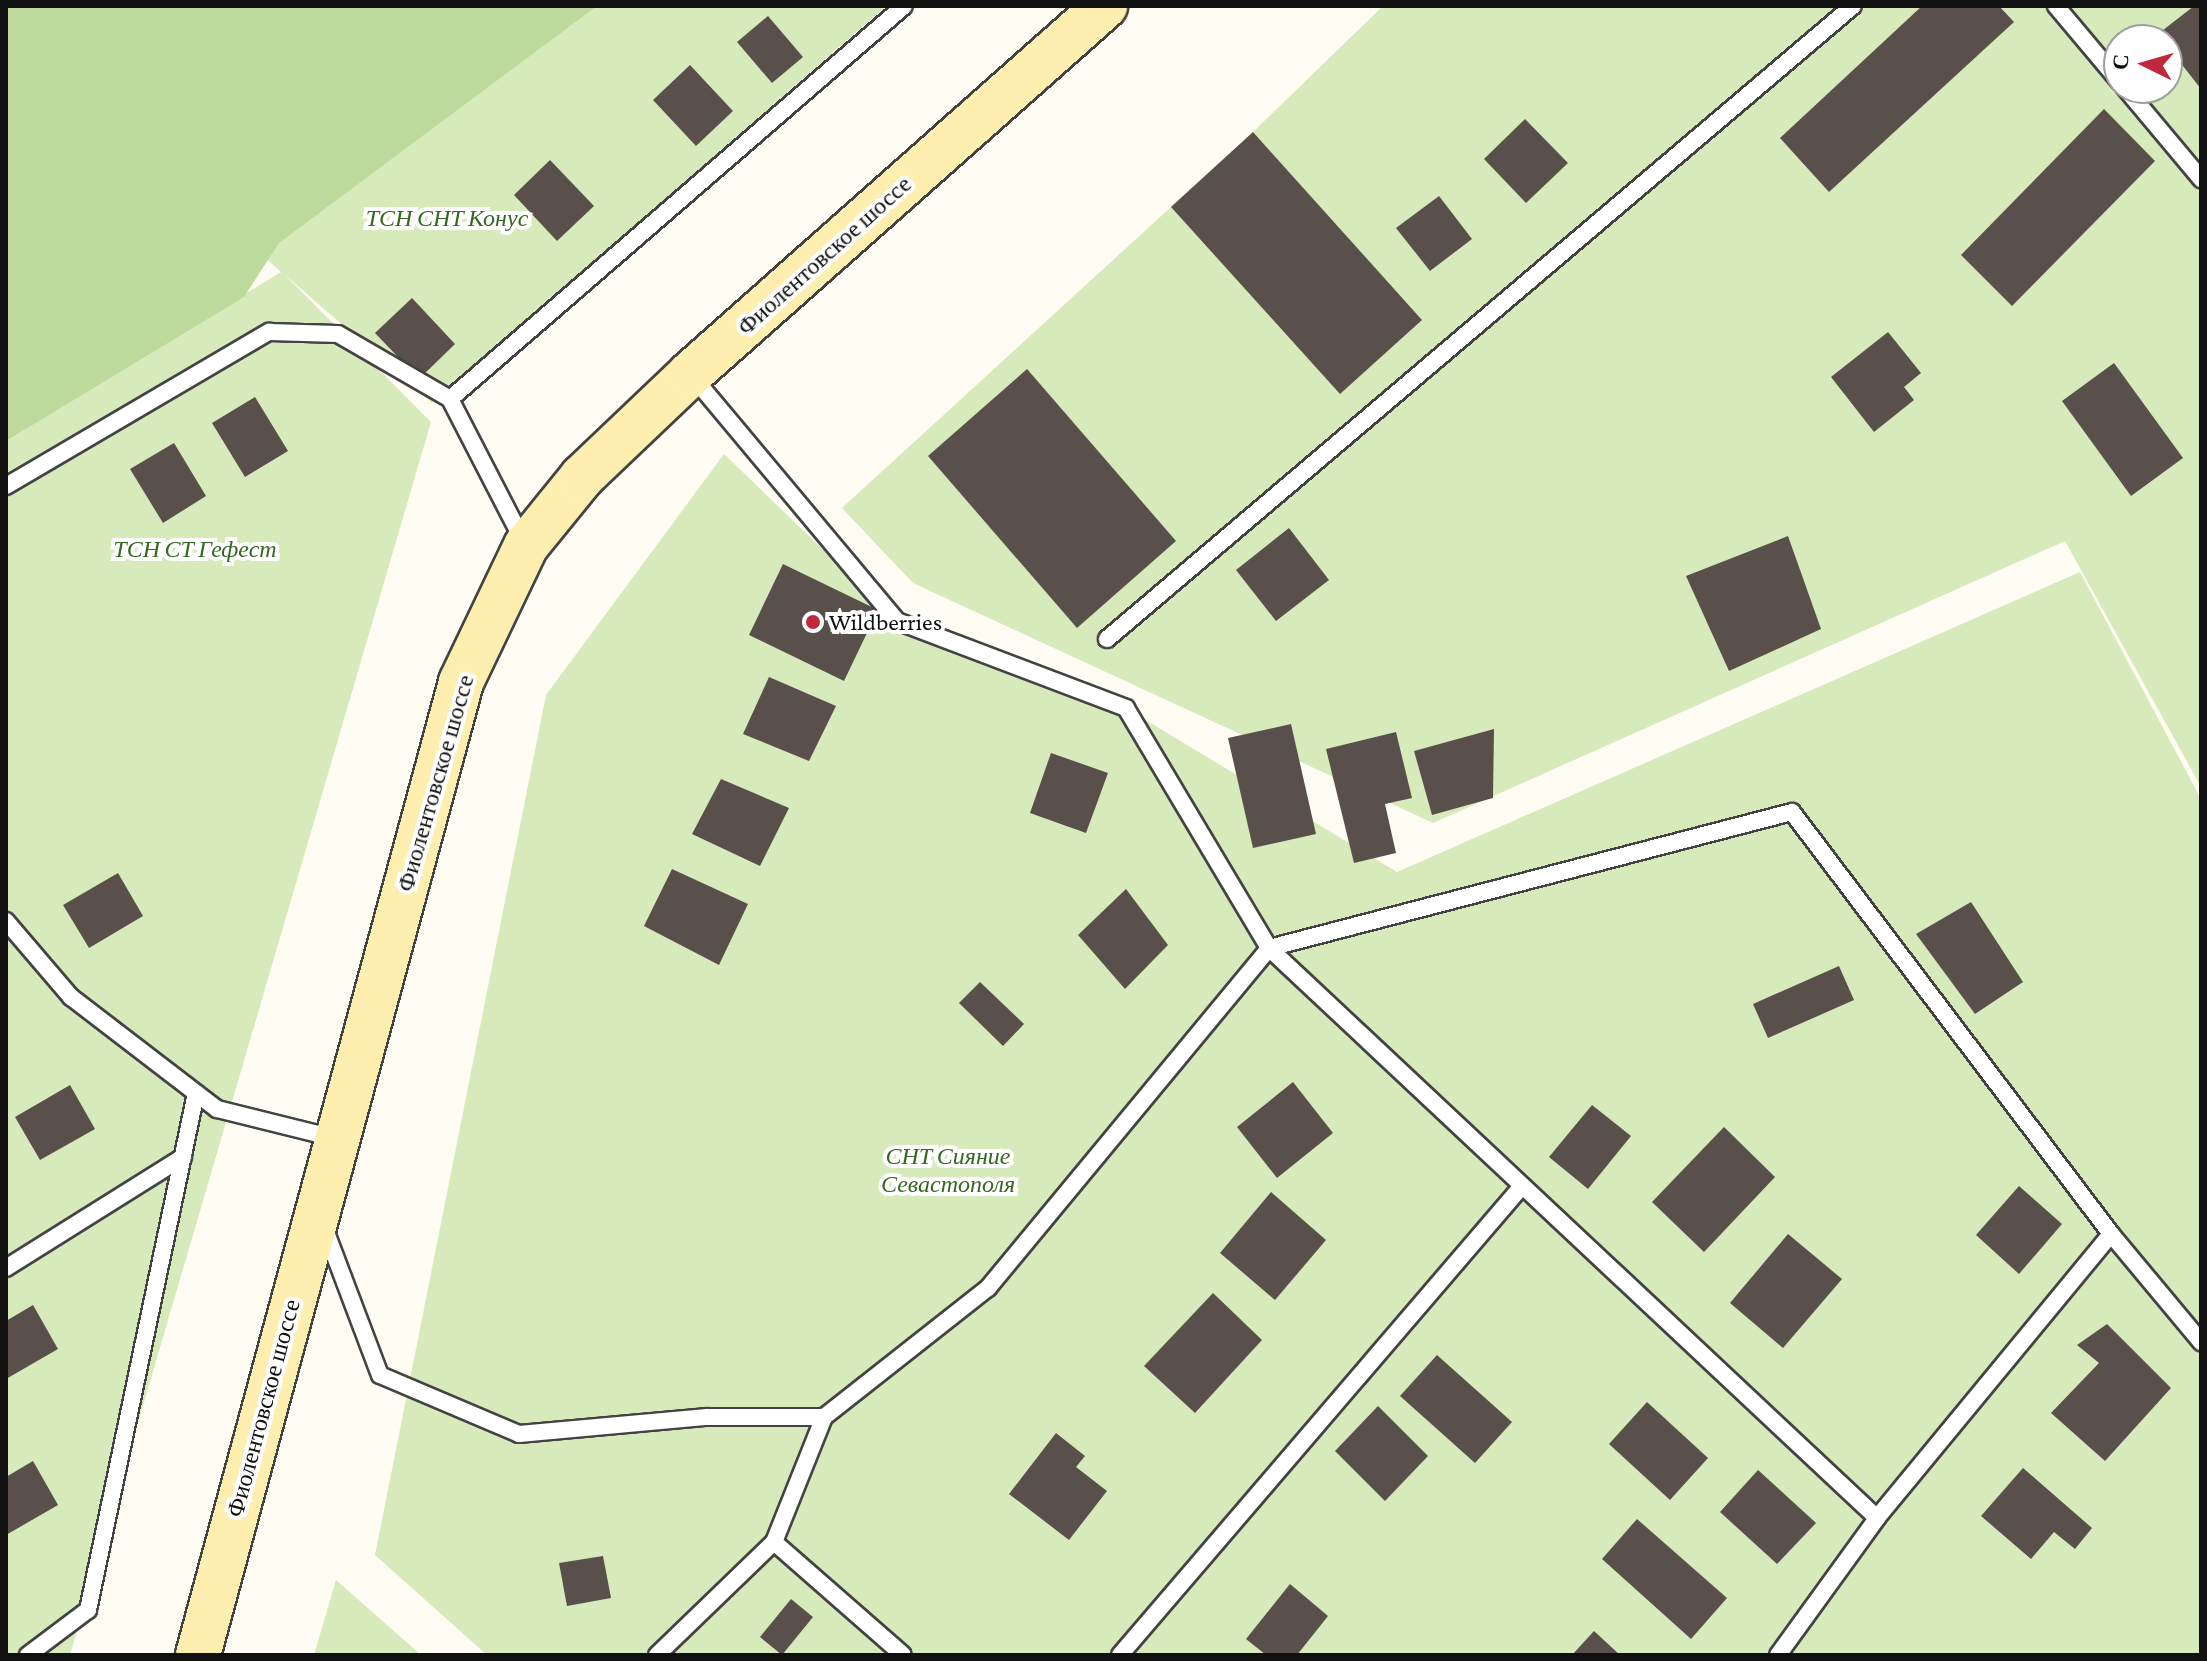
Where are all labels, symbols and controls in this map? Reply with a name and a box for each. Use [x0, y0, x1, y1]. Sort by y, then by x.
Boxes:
north arrow [2103, 24, 2183, 104]
text: С [2107, 53, 2134, 71]
street label: Фиолентовское шоссе [731, 169, 917, 341]
park label: ТСН СНТ Конус [366, 204, 528, 232]
park label: ТСН СТ Гефест [113, 535, 277, 563]
place label: Wildberries [829, 608, 942, 636]
marker: Wildberries [804, 613, 822, 631]
street label: Фиолентовское шоссе [390, 671, 480, 895]
park label: СНТ Сияние Севастополя [881, 1142, 1015, 1198]
street label: Фиолентовское шоссе [220, 1296, 306, 1520]

